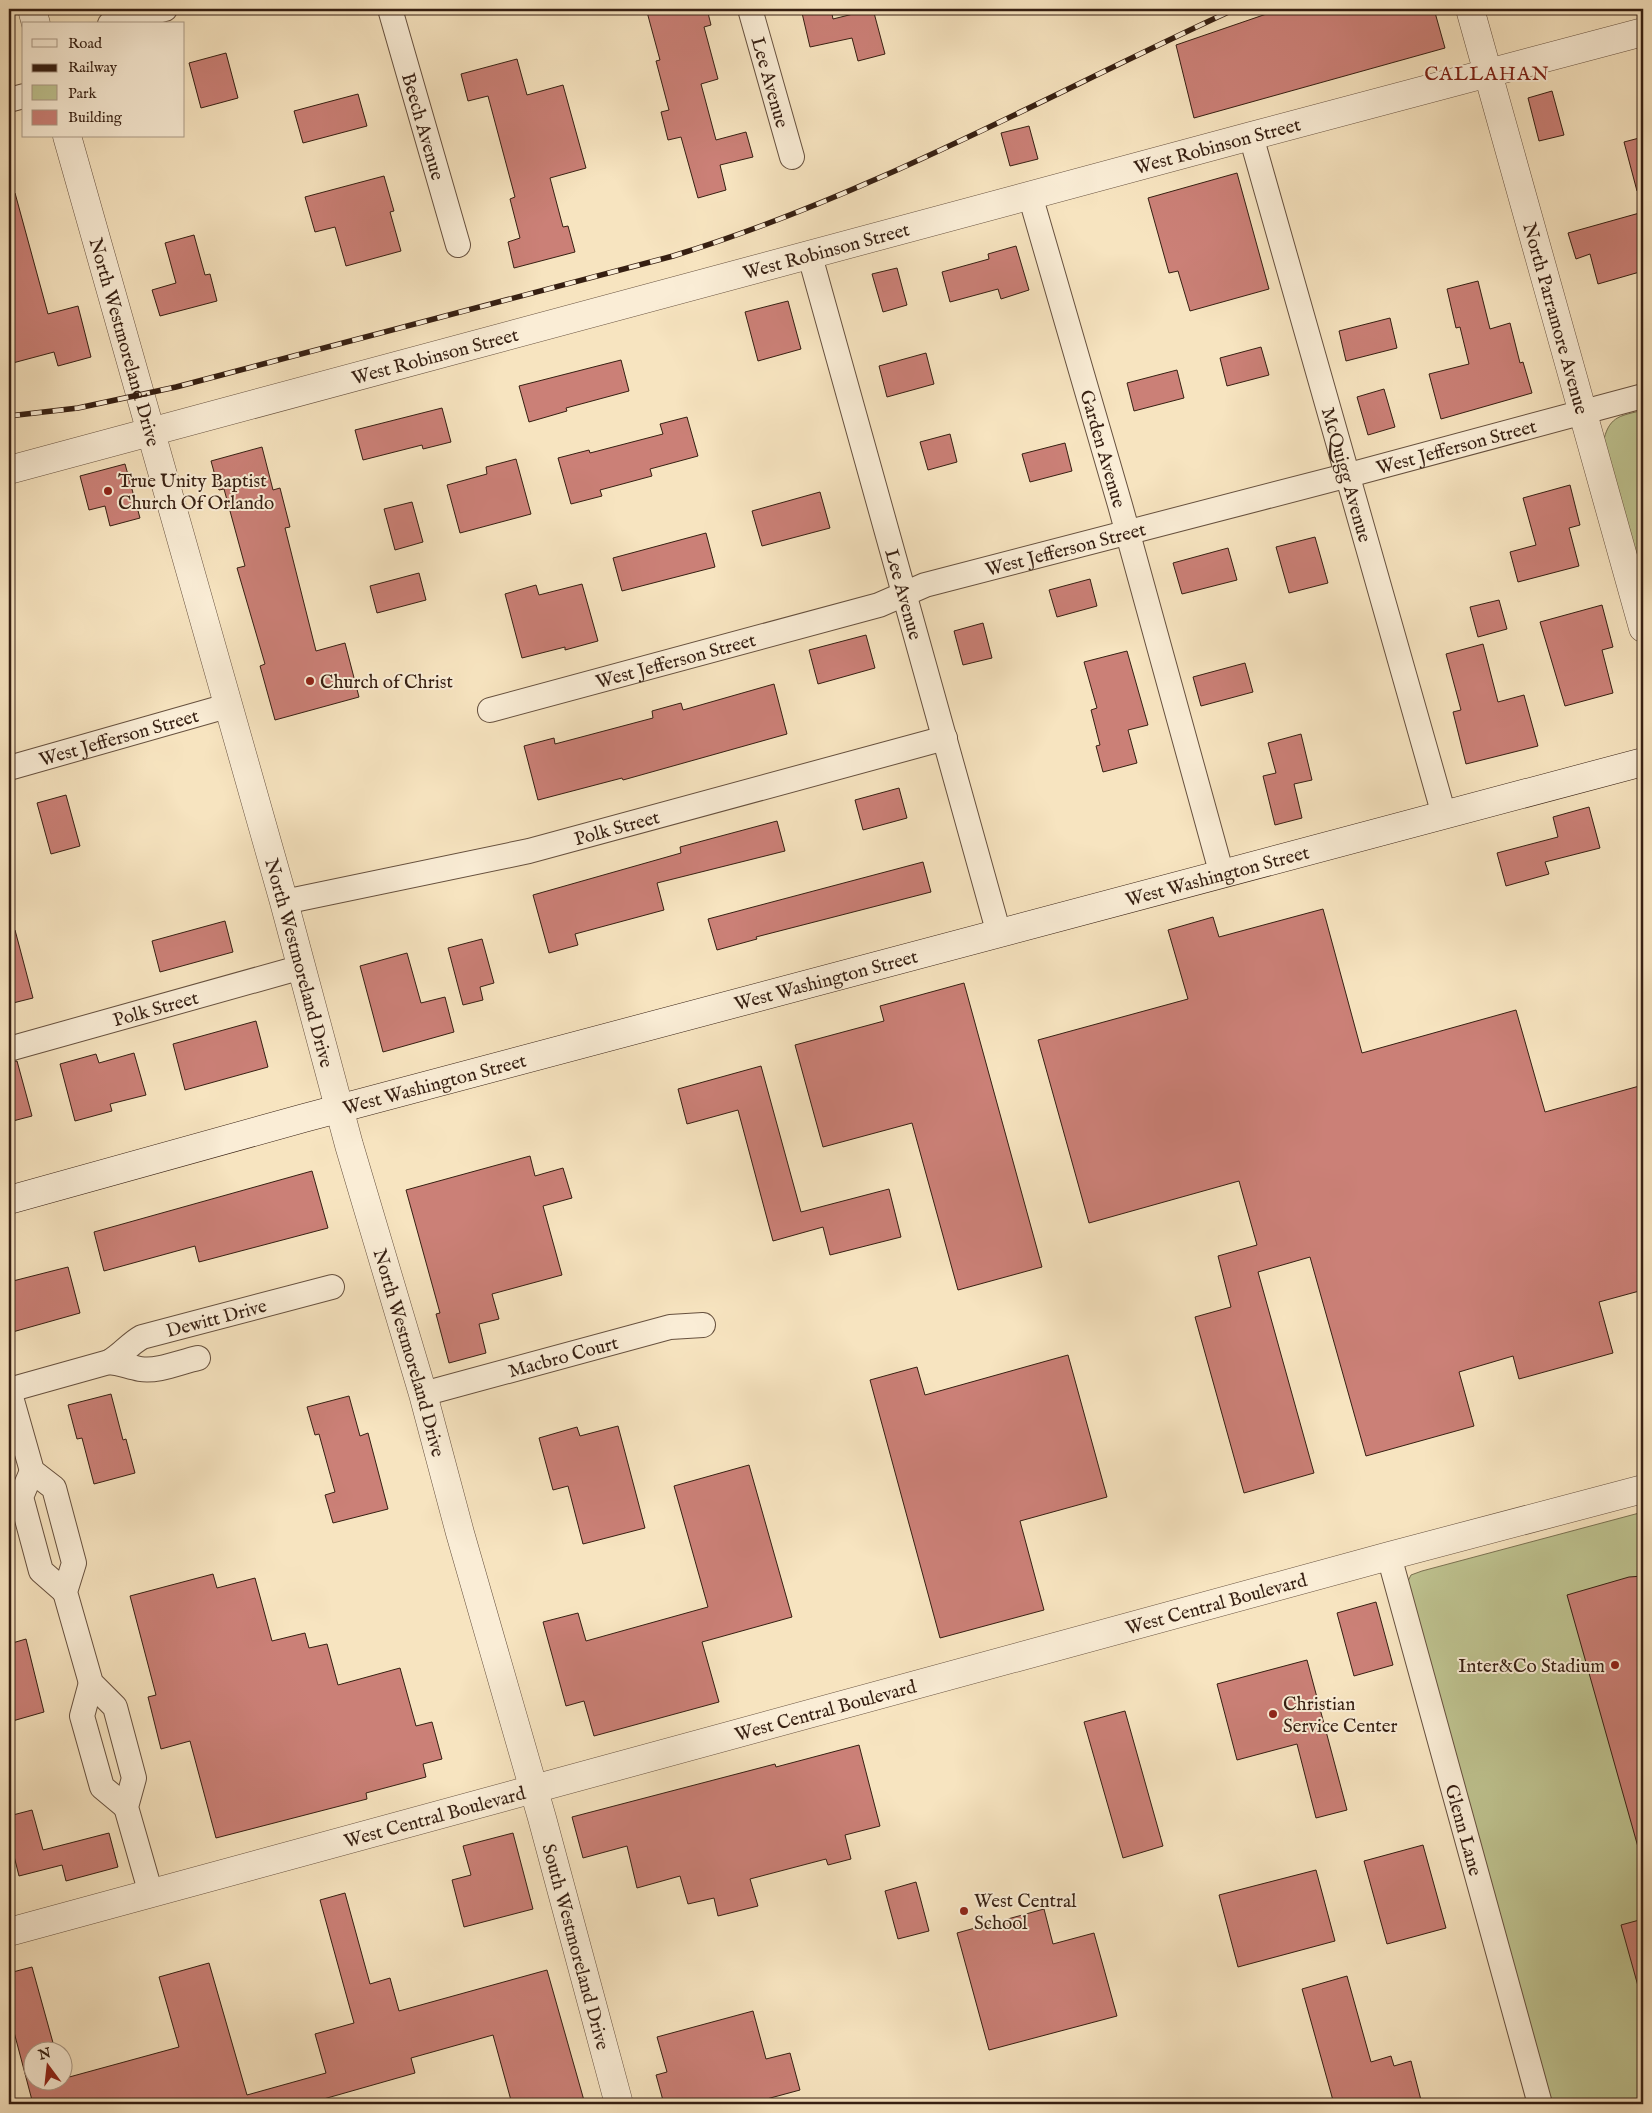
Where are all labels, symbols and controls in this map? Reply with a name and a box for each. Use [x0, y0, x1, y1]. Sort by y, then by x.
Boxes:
legend [22, 22, 185, 138]
text: Road [68, 34, 103, 53]
street label: Lee Avenue [745, 34, 793, 131]
text: Railway [68, 58, 118, 77]
district label: CALLAHAN [1424, 62, 1550, 87]
street label: Beech Avenue [395, 70, 449, 183]
text: Park [68, 84, 98, 103]
text: Building [68, 108, 123, 127]
street label: West Robinson Street [1132, 113, 1304, 181]
street label: West Robinson Street [741, 218, 913, 286]
street label: North Parramore Avenue [1516, 220, 1593, 417]
street label: North Westmoreland Drive [82, 235, 164, 450]
street label: West Robinson Street [349, 323, 522, 391]
street label: Garden Avenue [1073, 387, 1130, 511]
street label: McQuigg Avenue [1315, 405, 1376, 546]
street label: West Jefferson Street [1374, 415, 1540, 481]
place label: True Unity Baptist Church Of Orlando [118, 470, 274, 516]
marker: True Unity Baptist Church Of Orlando [102, 485, 114, 497]
street label: West Jefferson Street [983, 518, 1149, 583]
street label: Lee Avenue [878, 546, 926, 643]
street label: West Jefferson Street [593, 629, 759, 695]
place label: Church of Christ [320, 671, 453, 695]
marker: Church of Christ [304, 675, 316, 687]
street label: West Jefferson Street [37, 705, 202, 773]
street label: Polk Street [572, 806, 663, 852]
street label: West Washington Street [1123, 841, 1312, 913]
street label: North Westmoreland Drive [258, 856, 338, 1071]
street label: West Washington Street [732, 945, 921, 1017]
street label: Polk Street [110, 986, 202, 1033]
street label: West Washington Street [340, 1049, 530, 1121]
street label: North Westmoreland Drive [366, 1246, 449, 1460]
street label: Dewitt Drive [164, 1295, 270, 1344]
street label: Macbro Court [506, 1331, 622, 1384]
street label: West Central Boulevard [1123, 1569, 1311, 1641]
place label: Inter&Co Stadium [1458, 1655, 1605, 1679]
marker: Inter&Co Stadium [1609, 1659, 1621, 1671]
street label: West Central Boulevard [732, 1675, 920, 1748]
place label: Christian Service Center [1283, 1693, 1398, 1739]
marker: Christian Service Center [1267, 1708, 1279, 1720]
street label: West Central Boulevard [342, 1782, 529, 1854]
street label: Glenn Lane [1438, 1782, 1487, 1879]
street label: South Westmoreland Drive [535, 1841, 614, 2053]
place label: West Central School [974, 1890, 1077, 1936]
marker: West Central School [958, 1905, 970, 1917]
north arrow [22, 2040, 72, 2090]
text: N [36, 2044, 53, 2065]

